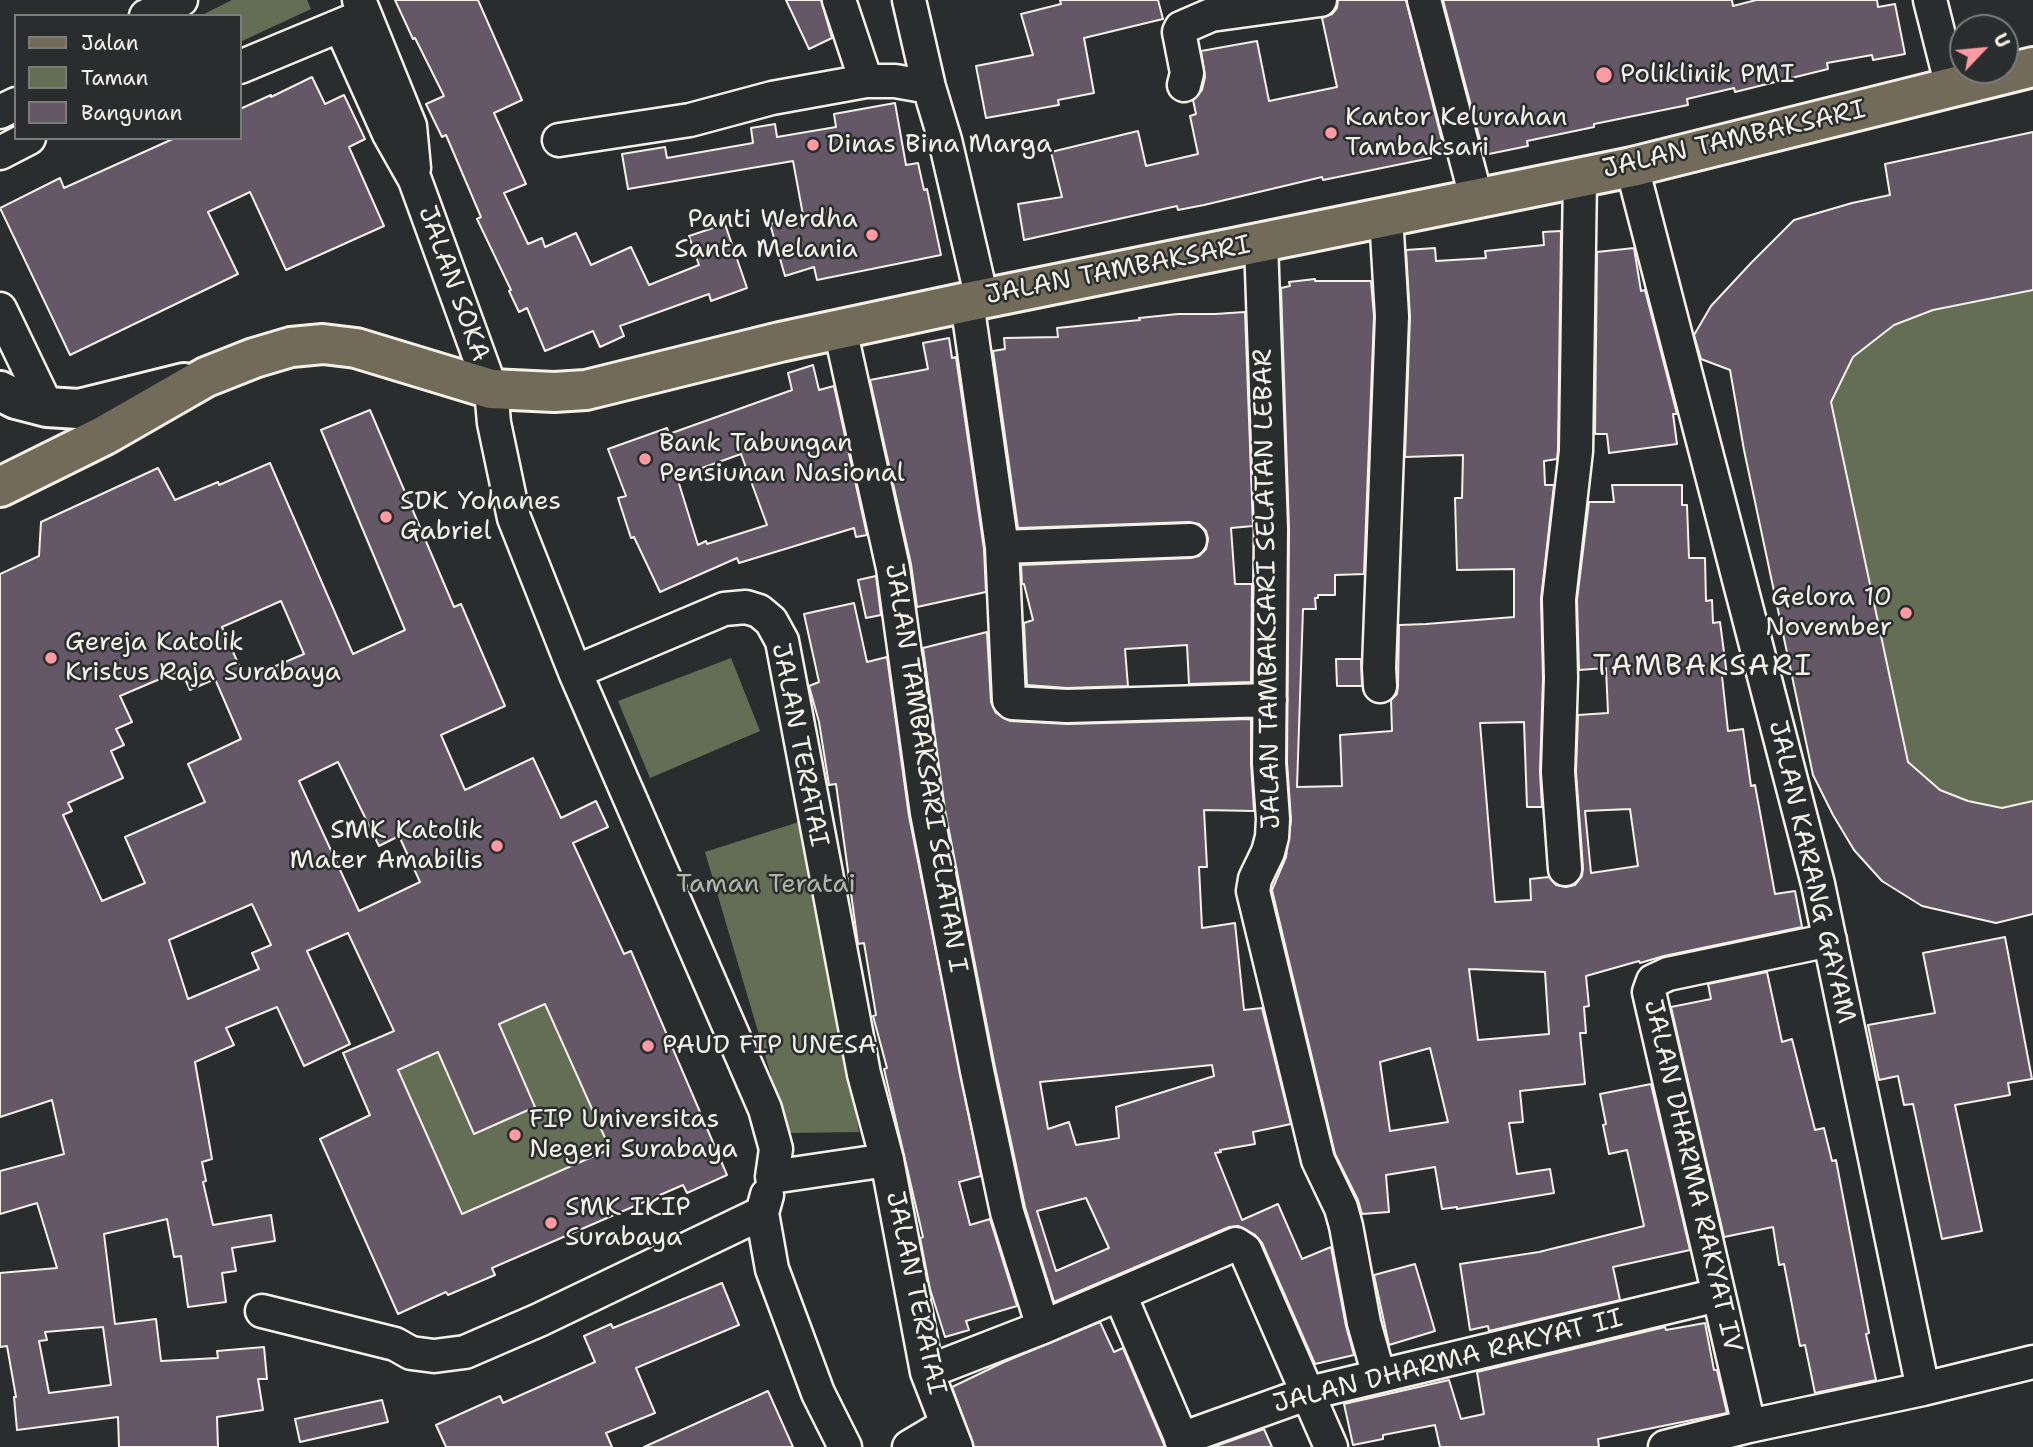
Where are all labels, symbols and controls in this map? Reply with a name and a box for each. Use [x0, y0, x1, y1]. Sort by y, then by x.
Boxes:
legend [14, 14, 242, 140]
north arrow [1949, 14, 2019, 84]
text: Jalan [81, 29, 139, 57]
text: U [1987, 29, 2016, 52]
place label: Poliklinik PMI [1620, 59, 1794, 91]
text: Taman [81, 64, 148, 92]
marker: Poliklinik PMI [1594, 65, 1614, 85]
street label: JALAN TAMBAKSARI [1599, 95, 1869, 185]
text: Bangunan [81, 99, 182, 127]
place label: Kantor Kelurahan Tambaksari [1345, 102, 1567, 164]
marker: Kantor Kelurahan Tambaksari [1323, 125, 1339, 141]
place label: Dinas Bina Marga [827, 129, 1052, 161]
marker: Dinas Bina Marga [805, 137, 821, 153]
street label: JALAN SOKA [410, 202, 496, 366]
place label: Panti Werdha Santa Melania [674, 204, 858, 266]
marker: Panti Werdha Santa Melania [864, 227, 880, 243]
street label: JALAN TAMBAKSARI [983, 230, 1253, 312]
street label: JALAN TAMBAKSARI SELATAN LEBAR [1248, 348, 1288, 830]
place label: Bank Tabungan Pensiunan Nasional [659, 428, 905, 490]
marker: Bank Tabungan Pensiunan Nasional [637, 451, 653, 467]
place label: SDK Yohanes Gabriel [400, 486, 561, 548]
marker: SDK Yohanes Gabriel [378, 509, 394, 525]
street label: JALAN TAMBAKSARI SELATAN I [877, 561, 973, 975]
place label: Gelora 10 November [1765, 582, 1892, 644]
marker: Gelora 10 November [1898, 605, 1914, 621]
place label: Gereja Katolik Kristus Raja Surabaya [65, 627, 341, 688]
street label: JALAN TERATAI [764, 640, 834, 850]
district label: TAMBAKSARI [1594, 649, 1812, 685]
marker: Gereja Katolik Kristus Raja Surabaya [43, 650, 59, 666]
street label: JALAN KARANG GAYAM [1761, 717, 1861, 1027]
place label: SMK Katolik Mater Amabilis [290, 815, 483, 876]
marker: SMK Katolik Mater Amabilis [489, 838, 505, 854]
park label: Taman Teratai [676, 869, 856, 901]
street label: JALAN DHARMA RAKYAT IV [1636, 996, 1748, 1356]
place label: PAUD FIP UNESA [662, 1030, 877, 1062]
marker: PAUD FIP UNESA [640, 1038, 656, 1054]
place label: FIP Universitas Negeri Surabaya [529, 1104, 738, 1166]
marker: FIP Universitas Negeri Surabaya [507, 1127, 523, 1143]
street label: JALAN TERATAI [878, 1188, 952, 1398]
place label: SMK IKIP Surabaya [565, 1192, 691, 1254]
marker: SMK IKIP Surabaya [543, 1215, 559, 1231]
street label: JALAN DHARMA RAKYAT II [1270, 1303, 1626, 1421]

